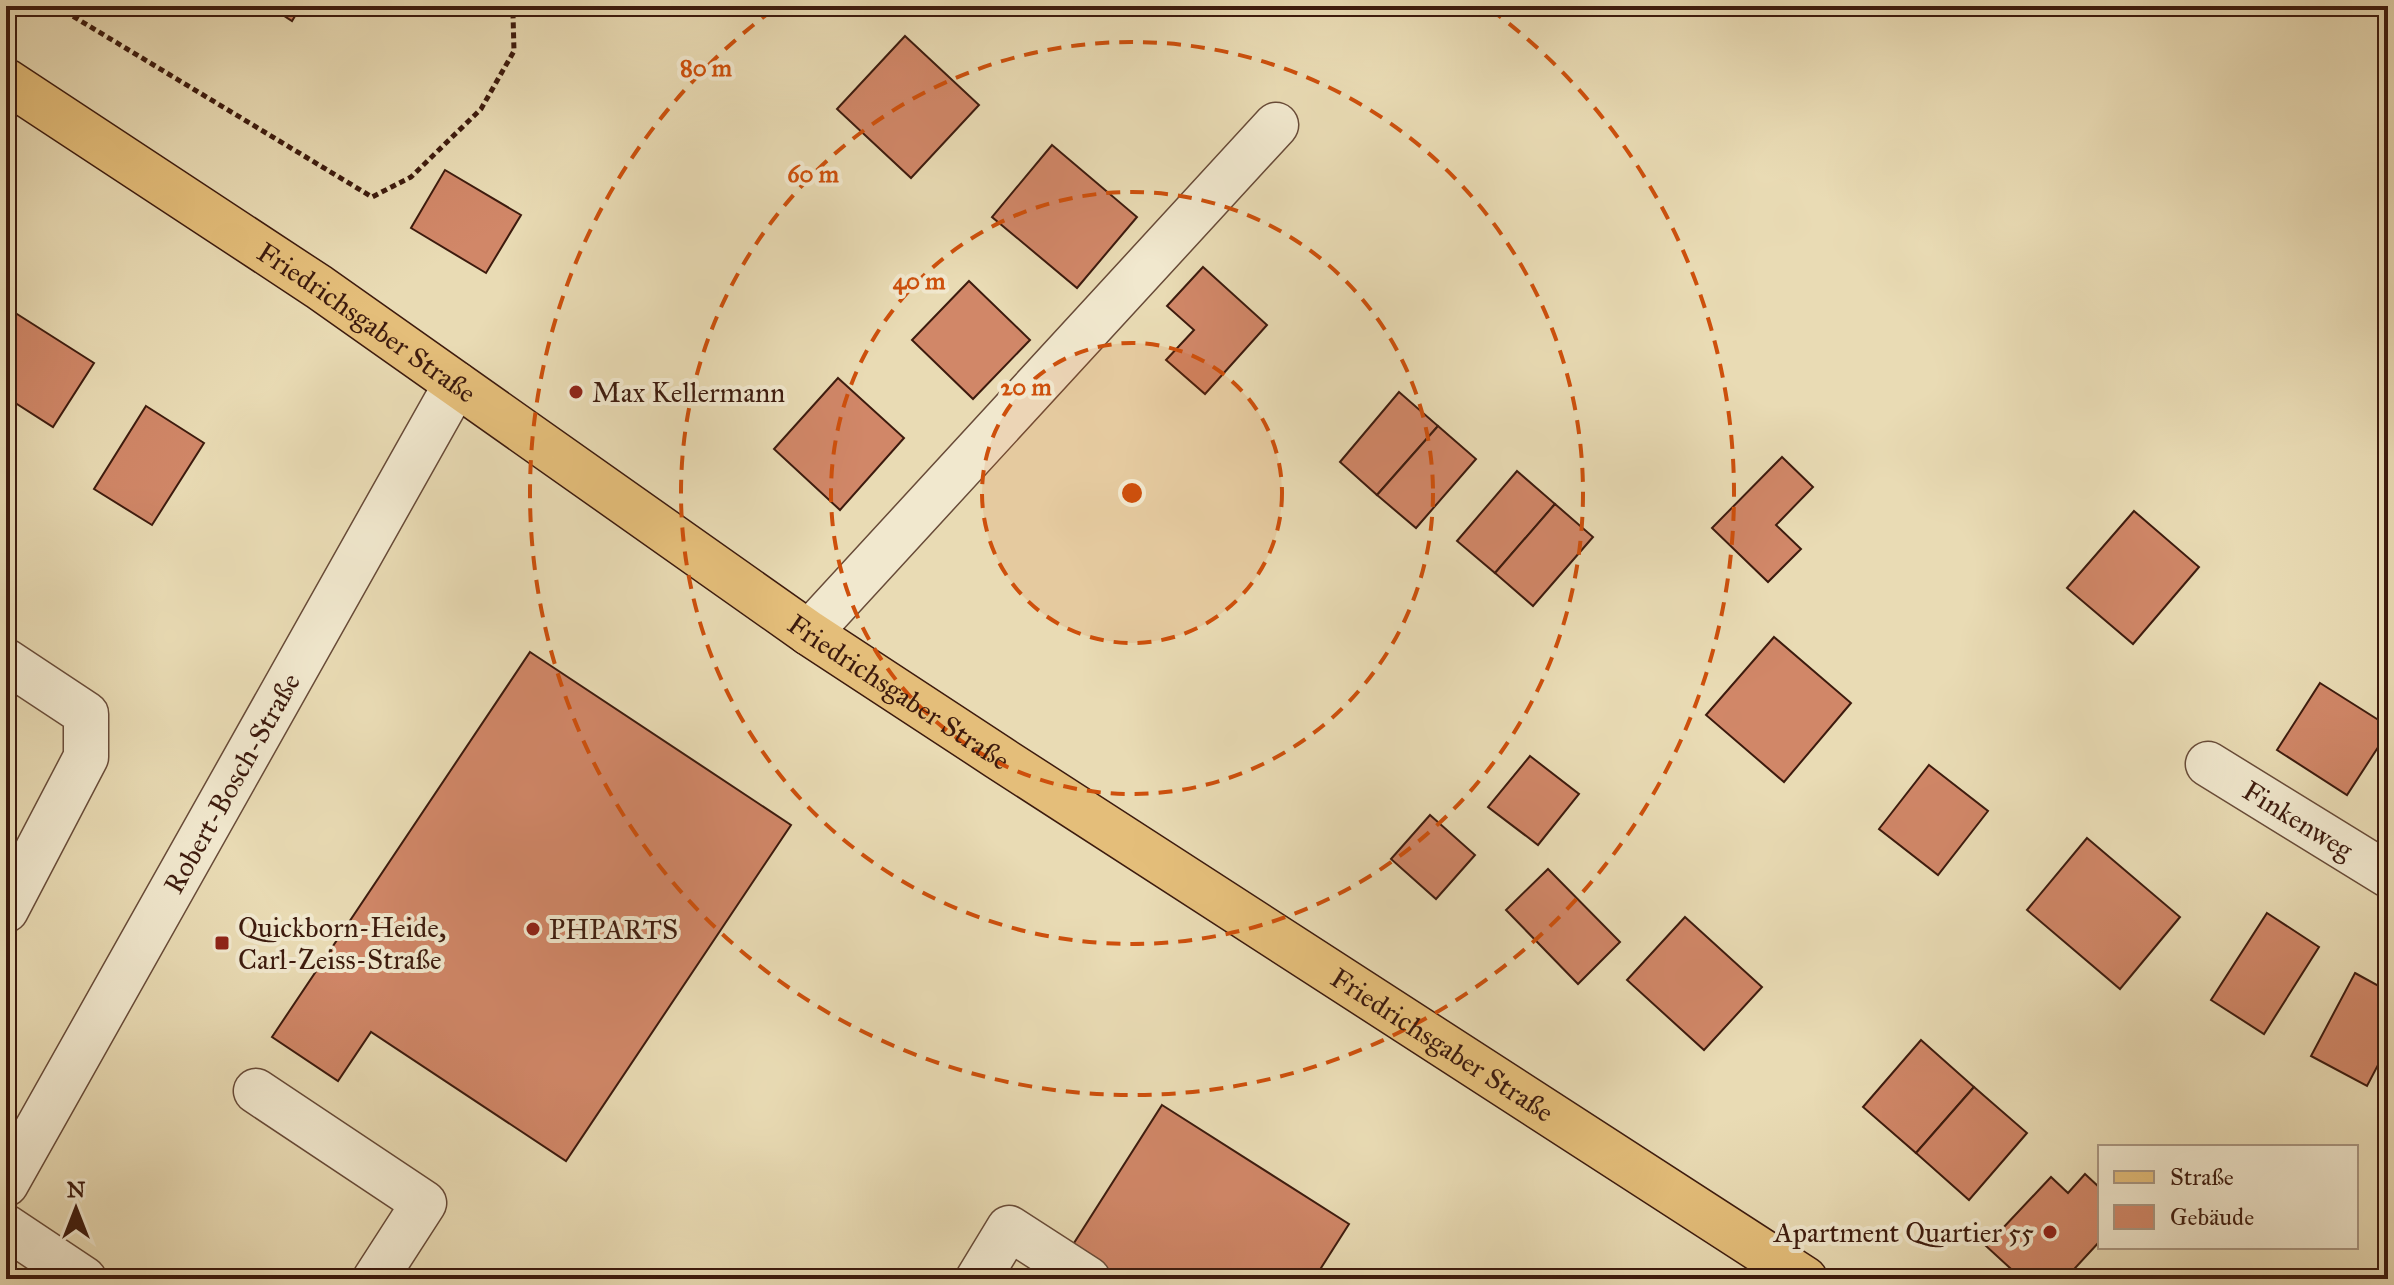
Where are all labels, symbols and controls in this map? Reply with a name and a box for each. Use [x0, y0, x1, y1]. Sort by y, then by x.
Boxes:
text: 80 m [680, 53, 733, 83]
text: 60 m [787, 159, 840, 189]
street label: Friedrichsgaber Straße [251, 234, 483, 410]
text: 40 m [893, 266, 946, 296]
text: 20 m [1000, 372, 1052, 402]
place label: Max Kellermann [592, 375, 785, 410]
marker: Max Kellermann [567, 383, 585, 401]
centre of rings [1118, 479, 1146, 507]
street label: Friedrichsgaber Straße [781, 607, 1016, 778]
street label: Robert-Bosch-Straße [156, 667, 308, 900]
street label: Finkenweg [2236, 773, 2360, 868]
place label: Quickborn-Heide, Carl-Zeiss-Straße [238, 910, 446, 977]
place label: PHPARTS [549, 912, 678, 947]
marker: PHPARTS [524, 920, 542, 938]
marker: Quickborn-Heide, Carl-Zeiss-Straße [213, 934, 231, 952]
street label: Friedrichsgaber Straße [1324, 960, 1560, 1130]
legend [2098, 1145, 2358, 1249]
text: Straße [2170, 1162, 2234, 1192]
north arrow [36, 1169, 116, 1249]
text: N [67, 1176, 86, 1203]
text: Gebäude [2170, 1202, 2254, 1232]
place label: Apartment Quartier 55 [1773, 1215, 2034, 1250]
marker: Apartment Quartier 55 [2041, 1223, 2059, 1241]

